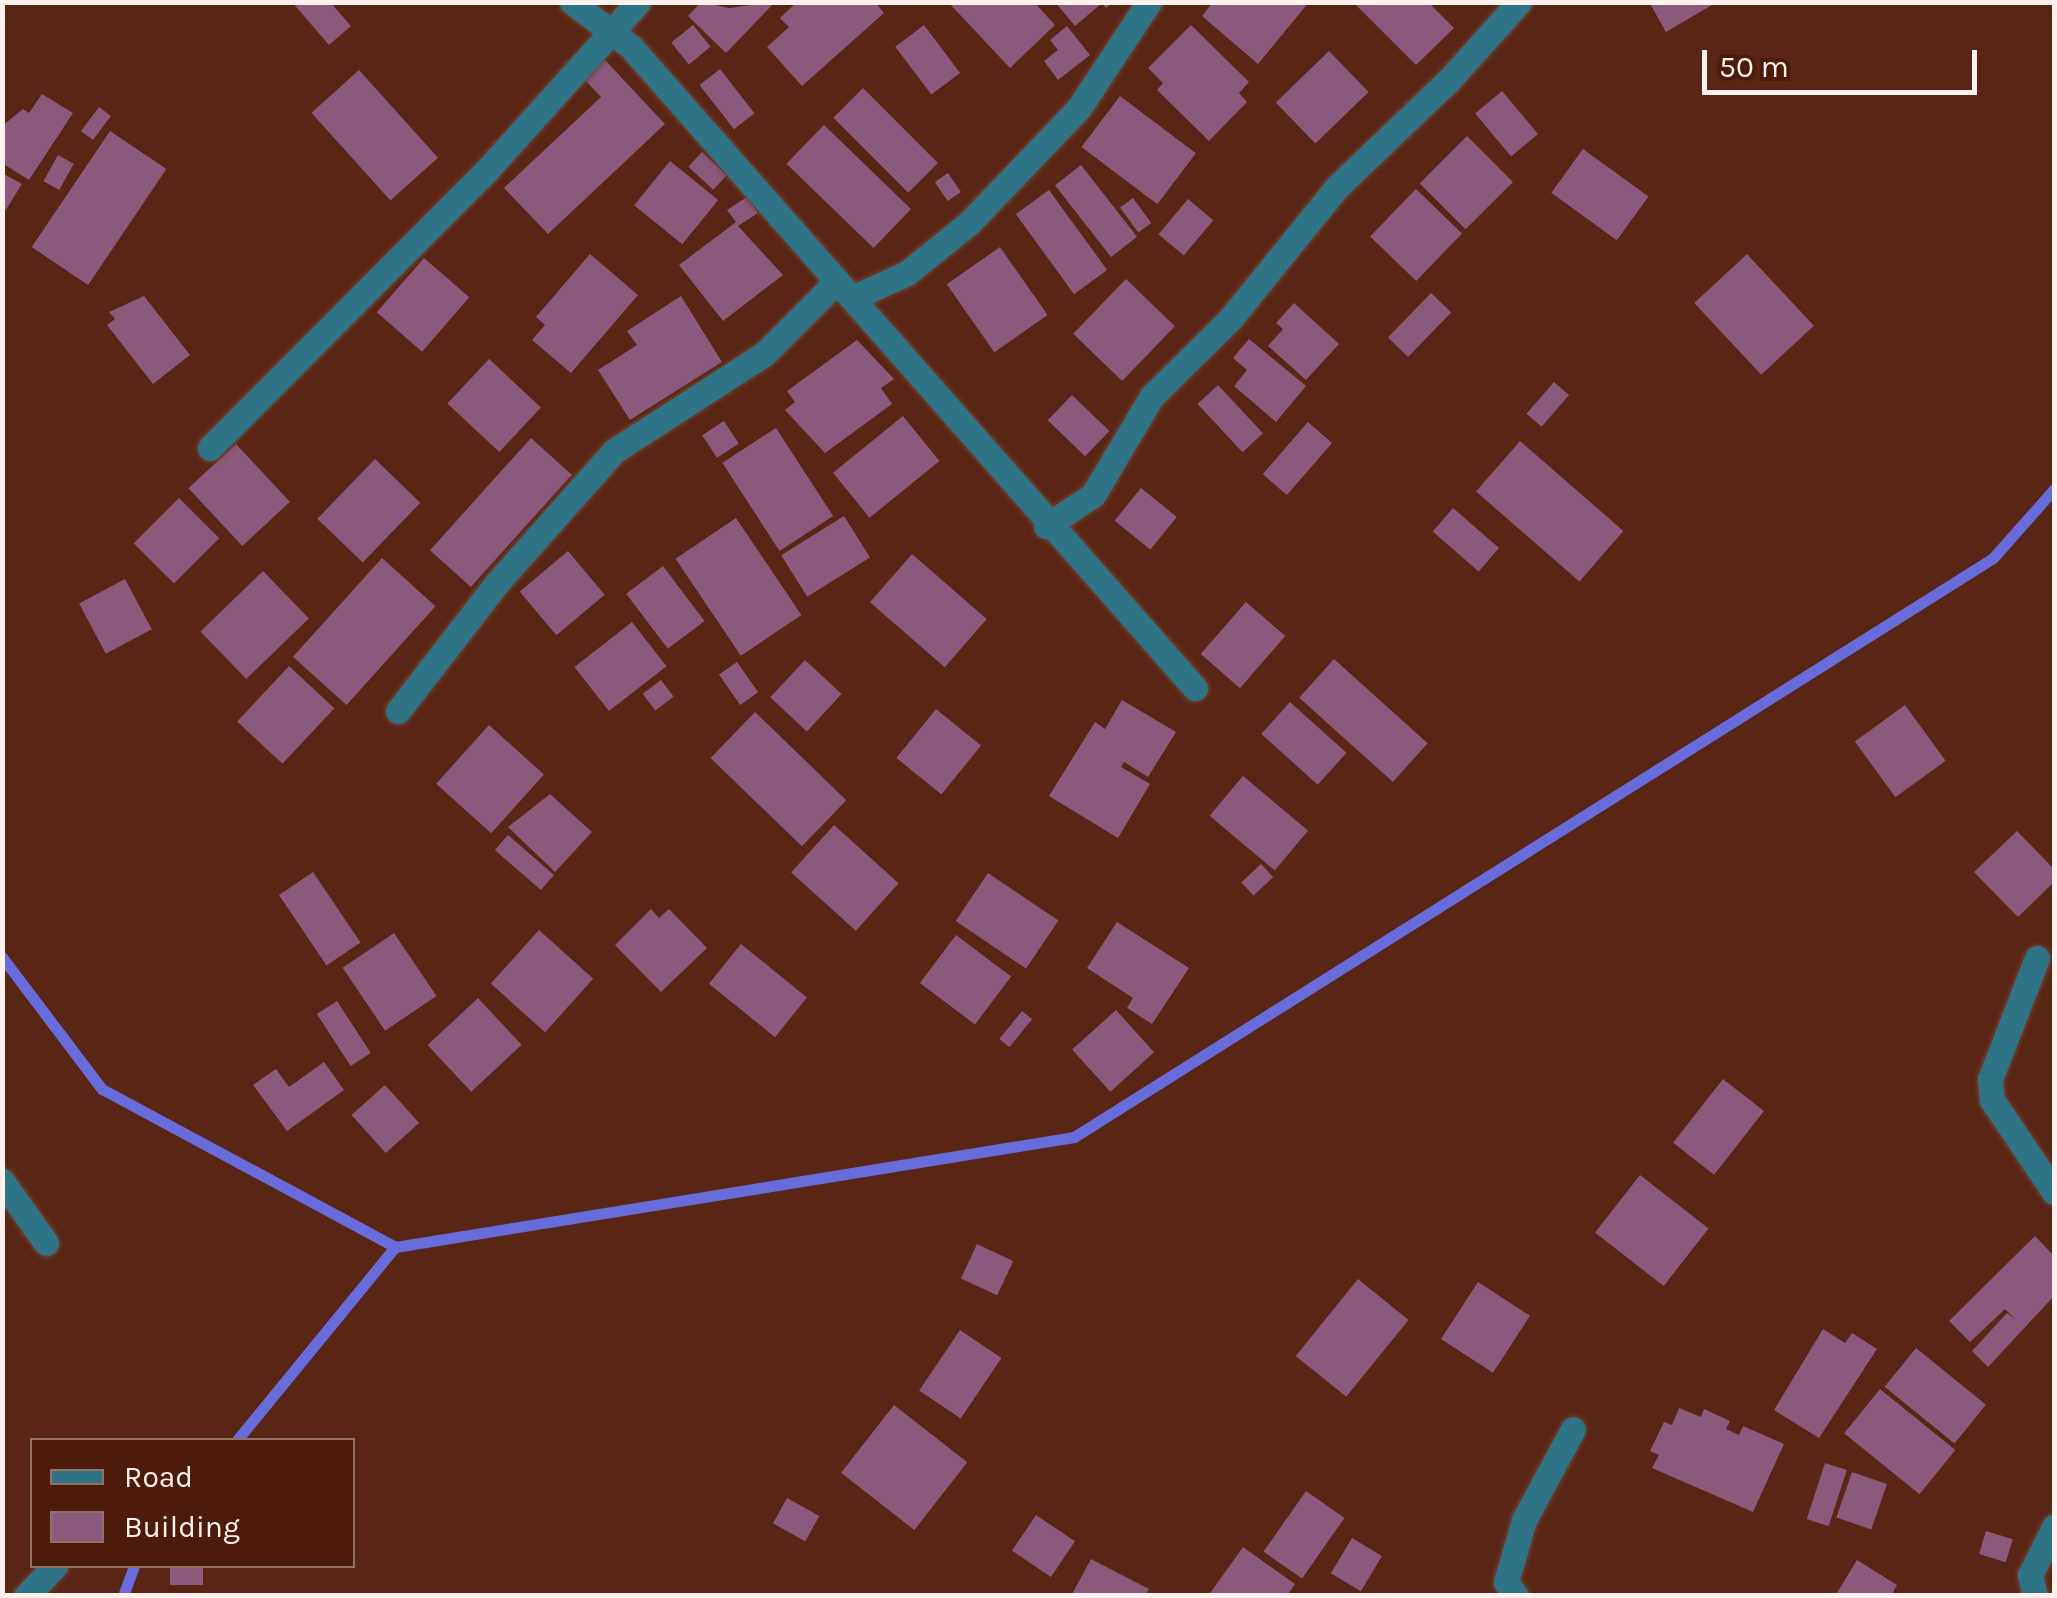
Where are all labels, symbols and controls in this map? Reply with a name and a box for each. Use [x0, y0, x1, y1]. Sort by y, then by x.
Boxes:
scale bar [1707, 30, 1982, 92]
text: 50 m [1719, 49, 1789, 85]
legend [30, 1438, 355, 1568]
text: Road [124, 1459, 193, 1495]
text: Building [124, 1509, 240, 1545]

